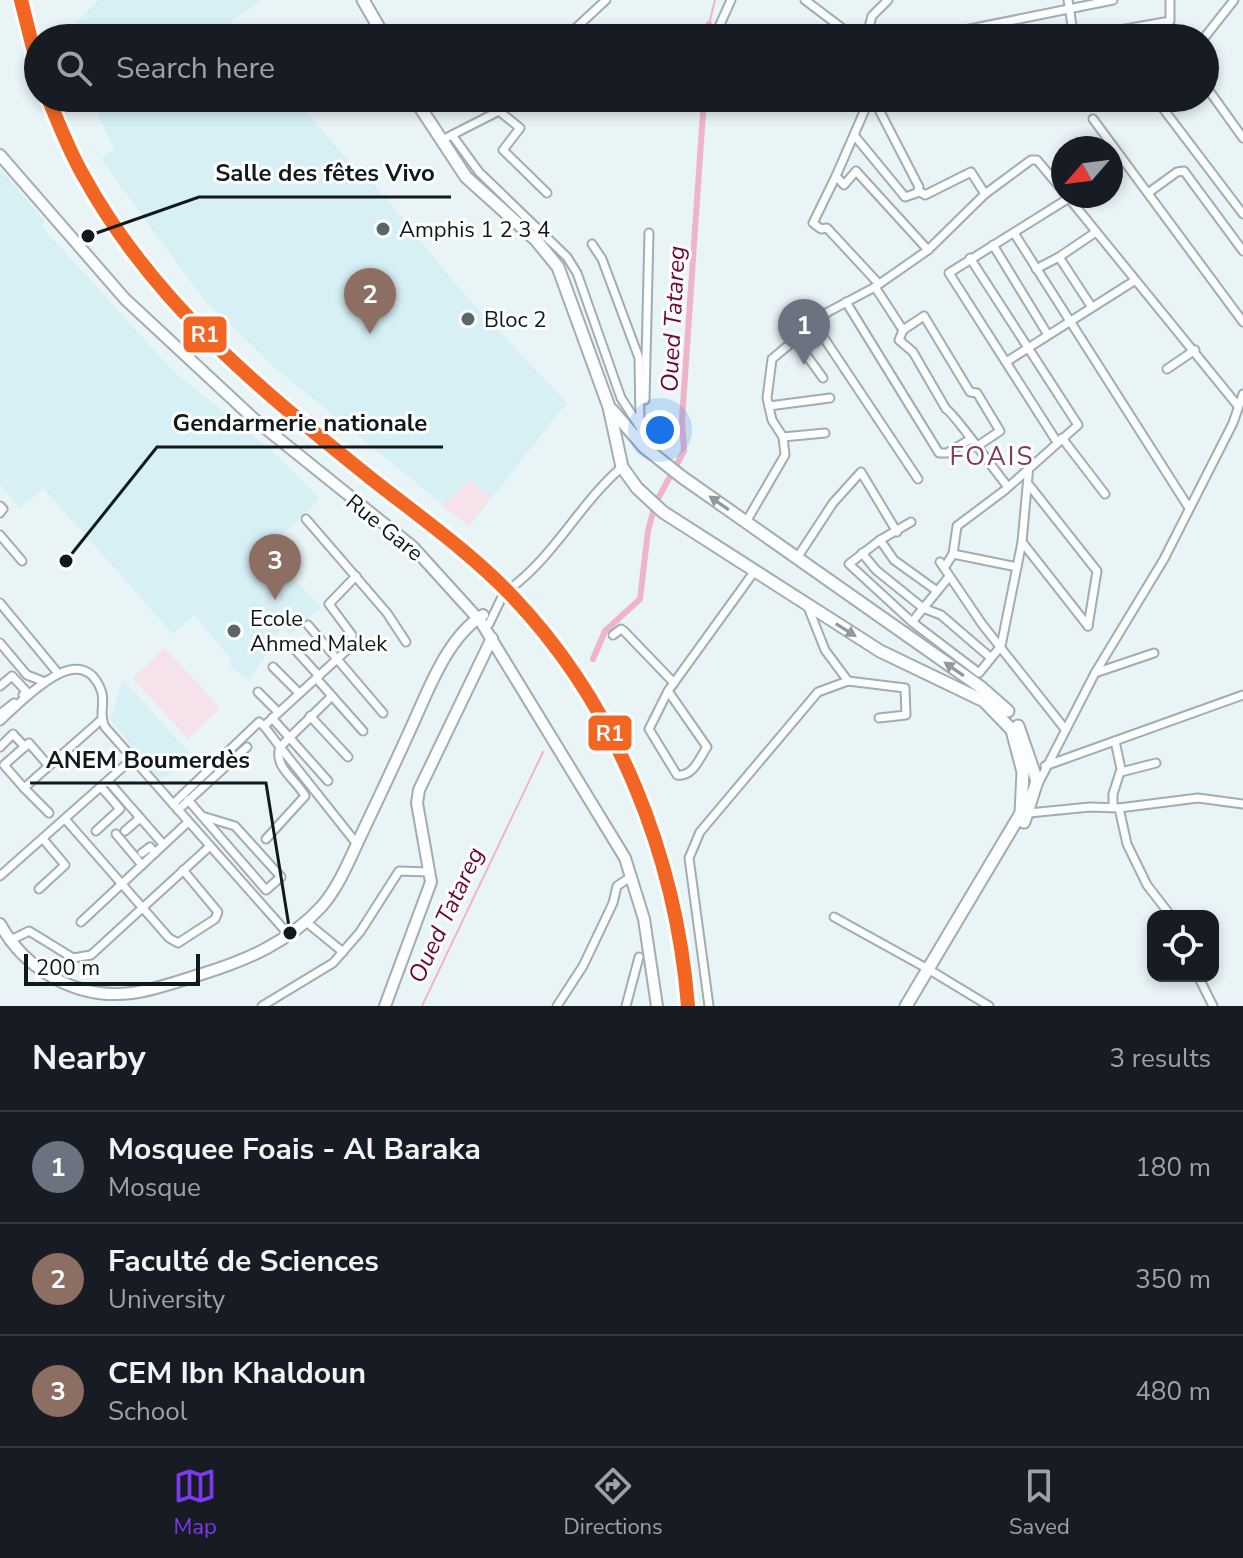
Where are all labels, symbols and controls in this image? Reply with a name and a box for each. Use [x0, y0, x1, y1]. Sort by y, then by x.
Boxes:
search box [24, 24, 1219, 112]
icon: search [52, 46, 96, 90]
text: Search here [116, 48, 275, 89]
north arrow [1051, 136, 1123, 208]
callout: Salle des fêtes Vivo [199, 149, 451, 197]
text: Salle des fêtes Vivo [215, 157, 435, 189]
place label: Amphis 1 2 3 4 [399, 215, 550, 245]
marker: Amphis 1 2 3 4 [374, 220, 392, 238]
water label: Oued Tatareg [653, 245, 693, 393]
pin: 2 [344, 268, 396, 334]
pin: 1 [778, 299, 830, 365]
place label: Bloc 2 [484, 305, 547, 335]
marker: Bloc 2 [459, 310, 477, 328]
line badge: R1 [182, 315, 228, 354]
text: R1 [191, 320, 219, 350]
callout: Gendarmerie nationale [157, 399, 443, 447]
text: Gendarmerie nationale [173, 407, 427, 439]
your location [640, 410, 680, 450]
district label: FOAIS [949, 439, 1035, 474]
street label: Rue Gare [339, 487, 429, 568]
one-way arrow [708, 496, 729, 511]
pin: 3 [249, 534, 301, 600]
place label: Ecole Ahmed Malek [250, 604, 388, 659]
marker: Ecole Ahmed Malek [225, 622, 243, 640]
one-way arrow [835, 623, 857, 637]
one-way arrow [944, 662, 965, 677]
line badge: R1 [587, 714, 633, 752]
text: R1 [596, 719, 624, 749]
callout: ANEM Boumerdès [30, 735, 266, 783]
text: ANEM Boumerdès [46, 744, 250, 776]
water label: Oued Tatareg [401, 842, 491, 988]
map controls [1147, 910, 1219, 982]
button: locate [1147, 910, 1219, 982]
scale bar [24, 950, 200, 986]
text: 200 m [36, 953, 100, 983]
text: Nearby [32, 1035, 146, 1081]
text: 3 results [1110, 1041, 1211, 1076]
text: Mosquee Foais - Al Baraka [108, 1129, 481, 1170]
text: 1 [50, 1150, 66, 1185]
text: 180 m [1135, 1150, 1211, 1185]
text: Mosque [108, 1170, 201, 1205]
text: Faculté de Sciences [108, 1241, 379, 1282]
text: 2 [50, 1262, 66, 1297]
text: 350 m [1135, 1262, 1211, 1297]
text: University [108, 1282, 225, 1317]
text: CEM Ibn Khaldoun [108, 1353, 366, 1394]
text: 3 [50, 1374, 66, 1409]
text: 480 m [1135, 1374, 1211, 1409]
text: School [108, 1394, 187, 1429]
tab: Map [173, 1464, 217, 1542]
tab: Directions [564, 1464, 663, 1542]
tab: Saved [1009, 1464, 1070, 1542]

